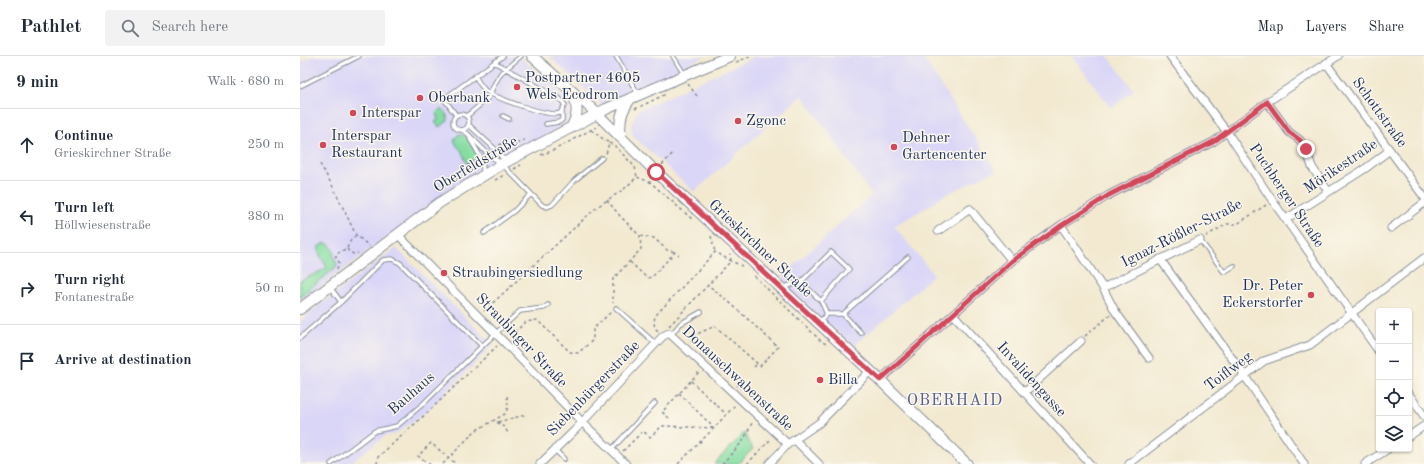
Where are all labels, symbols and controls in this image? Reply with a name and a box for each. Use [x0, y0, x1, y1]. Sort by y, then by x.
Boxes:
search box [105, 10, 385, 46]
icon: search [119, 17, 141, 39]
text: Pathlet [20, 18, 81, 37]
text: Search here [151, 20, 228, 35]
text: Map [1258, 20, 1284, 34]
text: Layers [1306, 20, 1347, 34]
text: Share [1369, 20, 1404, 34]
place label: Postpartner 4605 Wels Ecodrom [525, 71, 640, 103]
text: 9 min [16, 74, 59, 91]
text: Walk · 680 m [207, 75, 284, 88]
street label: Schottstraße [1349, 75, 1409, 151]
marker: Postpartner 4605 Wels Ecodrom [512, 82, 522, 92]
place label: Oberbank [428, 91, 490, 106]
marker: Oberbank [415, 93, 425, 103]
place label: Interspar [361, 106, 421, 121]
marker: Interspar [348, 108, 358, 118]
place label: Zgonc [746, 114, 786, 129]
marker: Zgonc [733, 116, 743, 126]
text: Continue [54, 129, 113, 144]
place label: Interspar Restaurant [331, 129, 403, 161]
place label: Dehner Gartencenter [902, 131, 986, 163]
icon: ahead [16, 134, 38, 156]
street label: Oberfeldstraße [431, 134, 521, 196]
street label: Mörikestraße [1302, 137, 1381, 197]
text: 250 m [247, 138, 284, 151]
marker: Interspar Restaurant [318, 140, 328, 150]
route end [1297, 140, 1315, 158]
street label: Puchberger Straße [1246, 141, 1326, 251]
marker: Dehner Gartencenter [889, 142, 899, 152]
text: Grieskirchner Straße [54, 147, 171, 160]
route start [647, 163, 665, 181]
street label: Grieskirchner Straße [705, 197, 815, 301]
street label: Ignaz-Rößler-Straße [1119, 197, 1245, 271]
text: Turn left [54, 201, 114, 216]
icon: left [16, 206, 38, 228]
text: 380 m [247, 210, 284, 223]
text: Höllwiesenstraße [54, 219, 151, 232]
place label: Straubingersiedlung [452, 266, 583, 281]
marker: Straubingersiedlung [439, 268, 449, 278]
text: Turn right [54, 273, 125, 288]
icon: right [16, 278, 38, 300]
place label: Dr. Peter Eckerstorfer [1222, 279, 1303, 311]
text: 50 m [255, 282, 284, 295]
marker: Dr. Peter Eckerstorfer [1306, 290, 1316, 300]
text: Fontanestraße [54, 291, 134, 304]
street label: Straubinger Straße [472, 291, 570, 391]
map controls [1376, 308, 1412, 452]
button: + [1376, 308, 1412, 344]
street label: Donauschwabenstraße [679, 324, 795, 434]
street label: Siebenbürgerstraße [545, 338, 643, 440]
street label: Invalidengasse [994, 340, 1069, 420]
button: − [1376, 344, 1412, 380]
street label: Toiflweg [1202, 349, 1256, 395]
icon: arrive [16, 350, 38, 372]
text: Arrive at destination [54, 353, 192, 368]
street label: Bauhaus [386, 370, 438, 418]
place label: Billa [828, 373, 859, 388]
marker: Billa [815, 375, 825, 385]
button: locate [1376, 380, 1412, 416]
district label: OBERHAID [907, 393, 1003, 409]
button: layers [1376, 416, 1412, 452]

